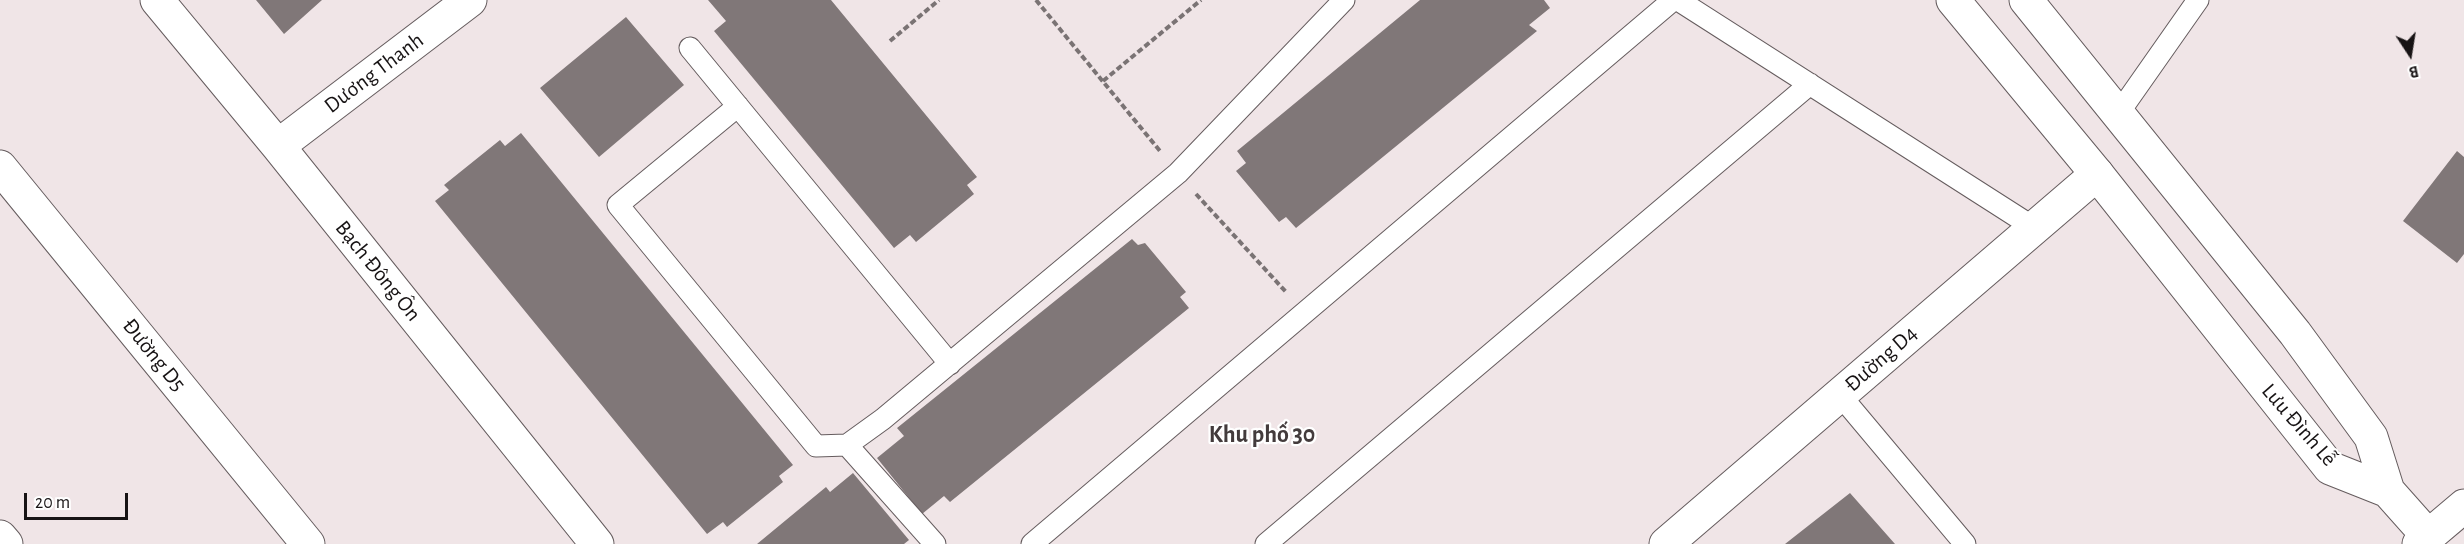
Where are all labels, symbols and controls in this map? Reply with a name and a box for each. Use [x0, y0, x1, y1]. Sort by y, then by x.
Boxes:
north arrow [2380, 24, 2440, 84]
street label: Dương Thanh [319, 27, 429, 119]
text: B [2408, 63, 2420, 80]
street label: Bạch Đông Ôn [329, 215, 427, 327]
street label: Đường D5 [117, 313, 191, 397]
street label: Đường D4 [1839, 320, 1923, 398]
street label: Lưu Đình Lễ [2256, 378, 2342, 472]
district label: Khu phố 30 [1209, 421, 1315, 449]
scale bar [27, 481, 130, 519]
text: 20 m [35, 494, 70, 512]

